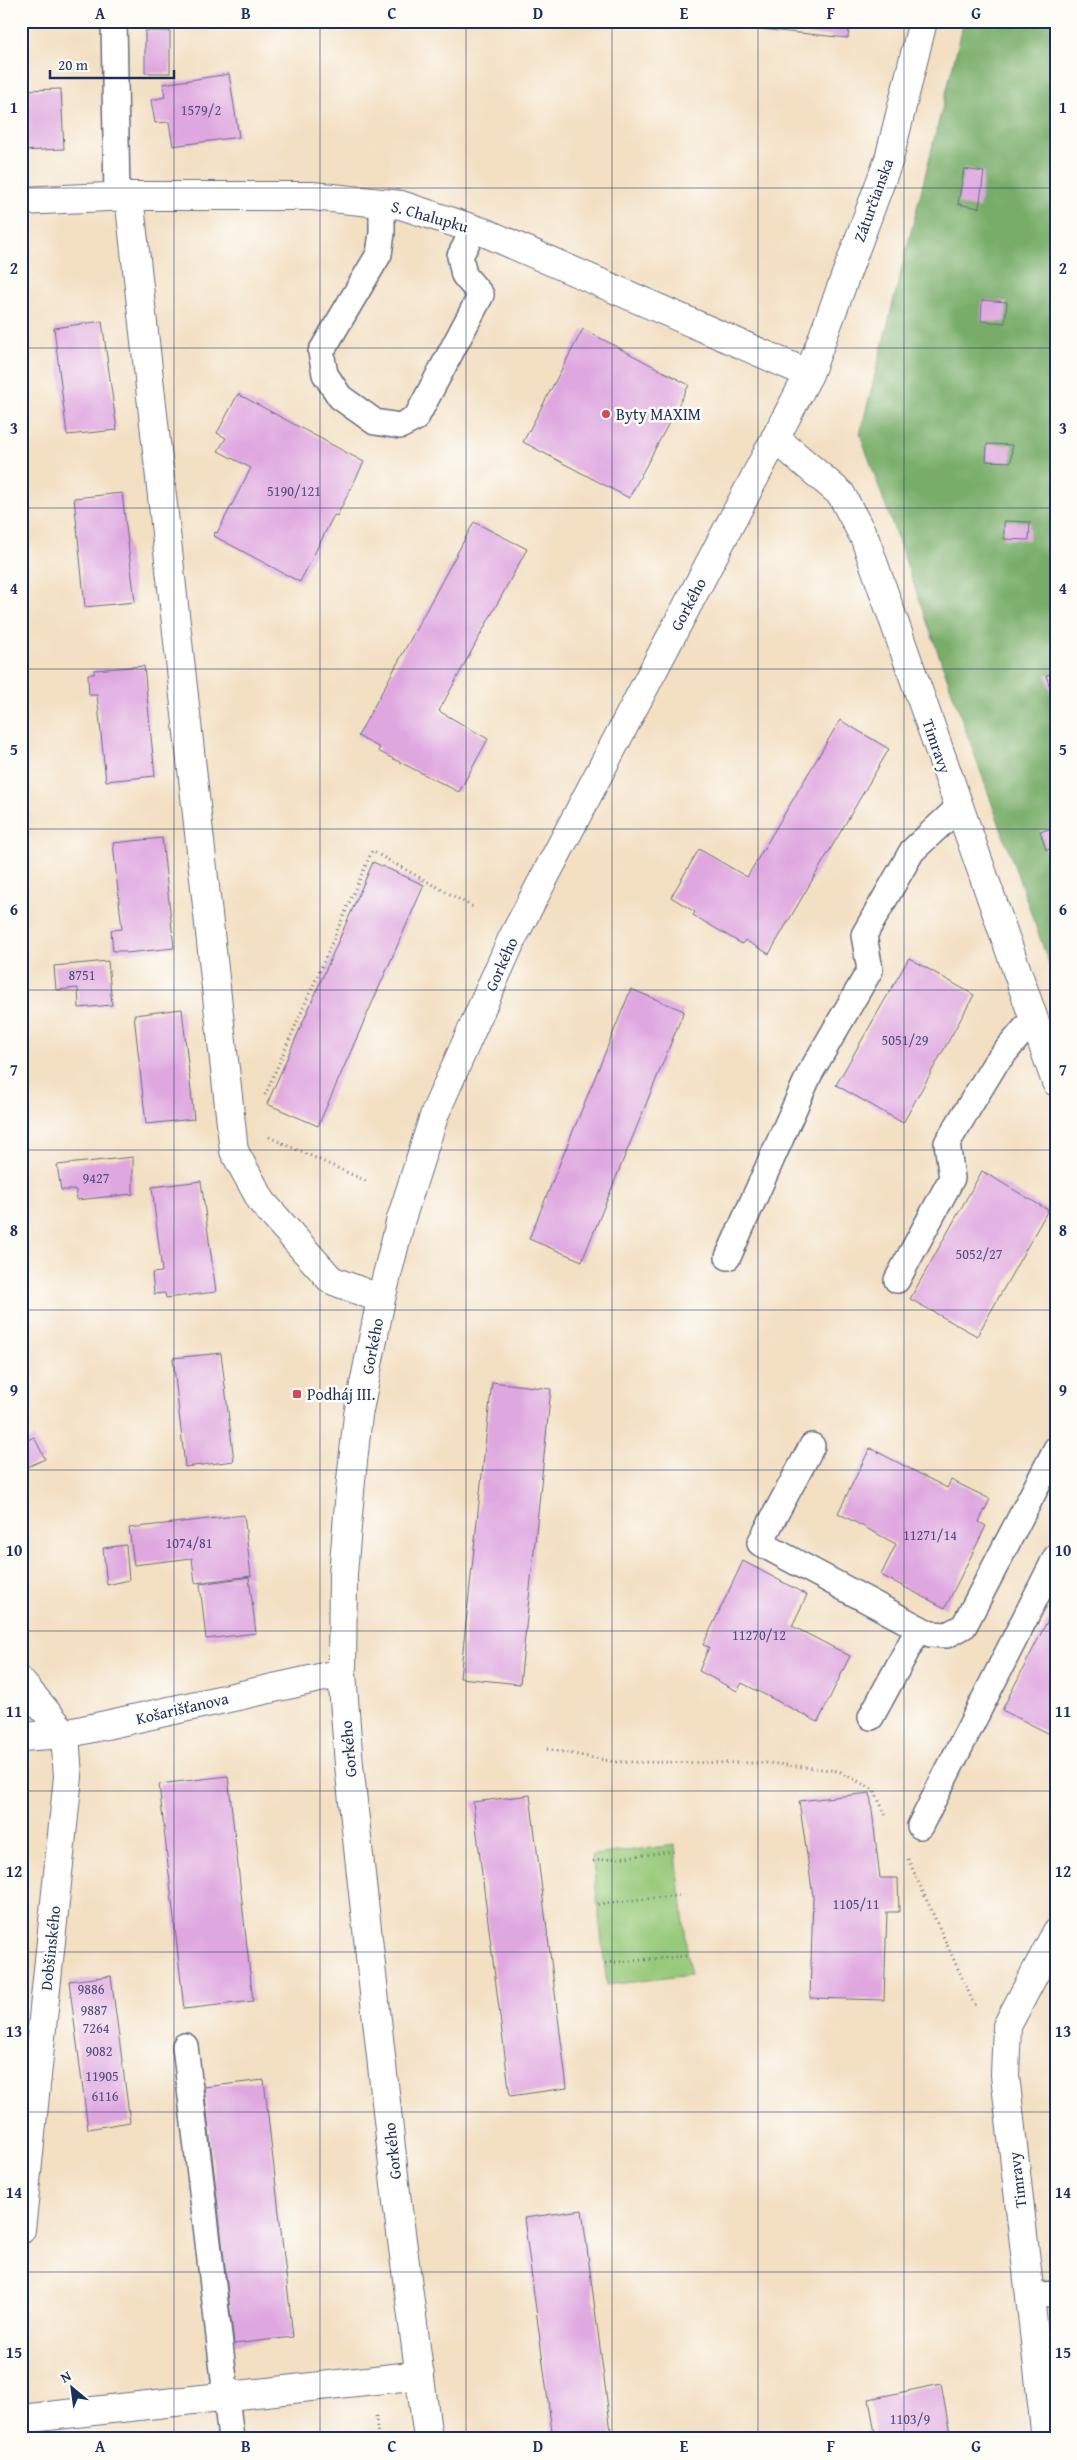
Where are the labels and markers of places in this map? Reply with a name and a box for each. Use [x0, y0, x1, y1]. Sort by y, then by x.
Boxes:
place label: Byty MAXIM [616, 402, 701, 426]
marker: Byty MAXIM [600, 408, 612, 420]
place label: Podháj III. [307, 1382, 375, 1406]
marker: Podháj III. [291, 1388, 303, 1400]

